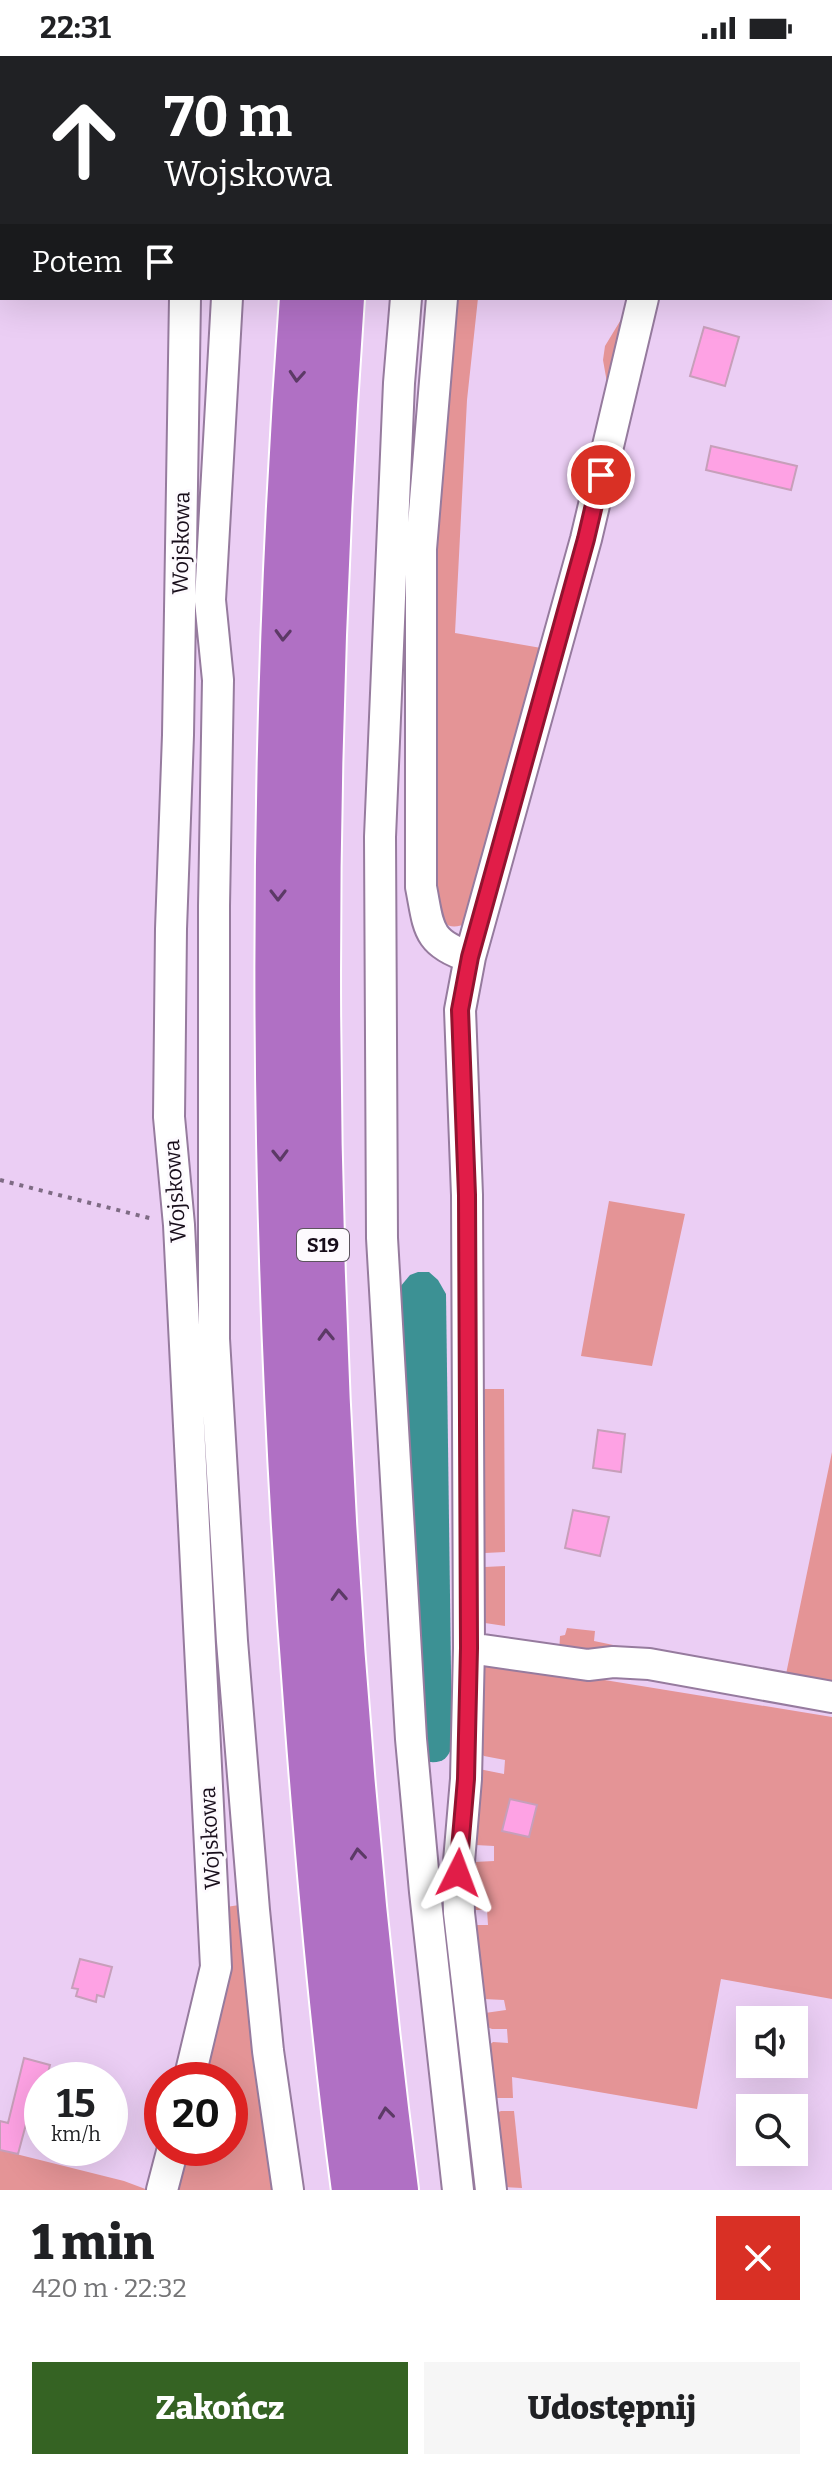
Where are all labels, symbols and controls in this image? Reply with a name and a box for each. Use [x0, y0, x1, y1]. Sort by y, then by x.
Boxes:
text: 22:31 [40, 10, 111, 46]
text: 70 m [164, 84, 292, 151]
icon: ahead [32, 88, 136, 192]
text: Wojskowa [164, 152, 333, 196]
icon: arrive [138, 240, 182, 284]
text: Potem [32, 244, 122, 280]
one-way arrow [288, 370, 305, 383]
pin [567, 441, 635, 509]
icon: arrive [579, 453, 623, 497]
street label: Wojskowa [167, 491, 195, 595]
one-way arrow [275, 629, 292, 642]
one-way arrow [269, 889, 287, 902]
street label: Wojskowa [158, 1139, 192, 1243]
one-way arrow [271, 1149, 288, 1162]
road number: S19 [297, 1229, 349, 1261]
one-way arrow [317, 1328, 334, 1341]
one-way arrow [330, 1588, 347, 1601]
street label: Wojskowa [194, 1786, 226, 1890]
position arrow [416, 1831, 500, 1915]
one-way arrow [350, 1847, 367, 1860]
map controls [736, 2006, 808, 2166]
button: sound [736, 2006, 808, 2078]
speed limit sign: 20 [144, 2062, 248, 2166]
text: 15 [56, 2080, 96, 2128]
button: search [736, 2094, 808, 2166]
one-way arrow [378, 2106, 395, 2120]
text: km/h [51, 2122, 101, 2146]
text: 1 min [32, 2214, 154, 2272]
button: close [716, 2216, 800, 2300]
text: 420 m · 22:32 [32, 2273, 187, 2304]
button: Zakończ [32, 2362, 408, 2454]
button: Udostępnij [424, 2362, 800, 2454]

